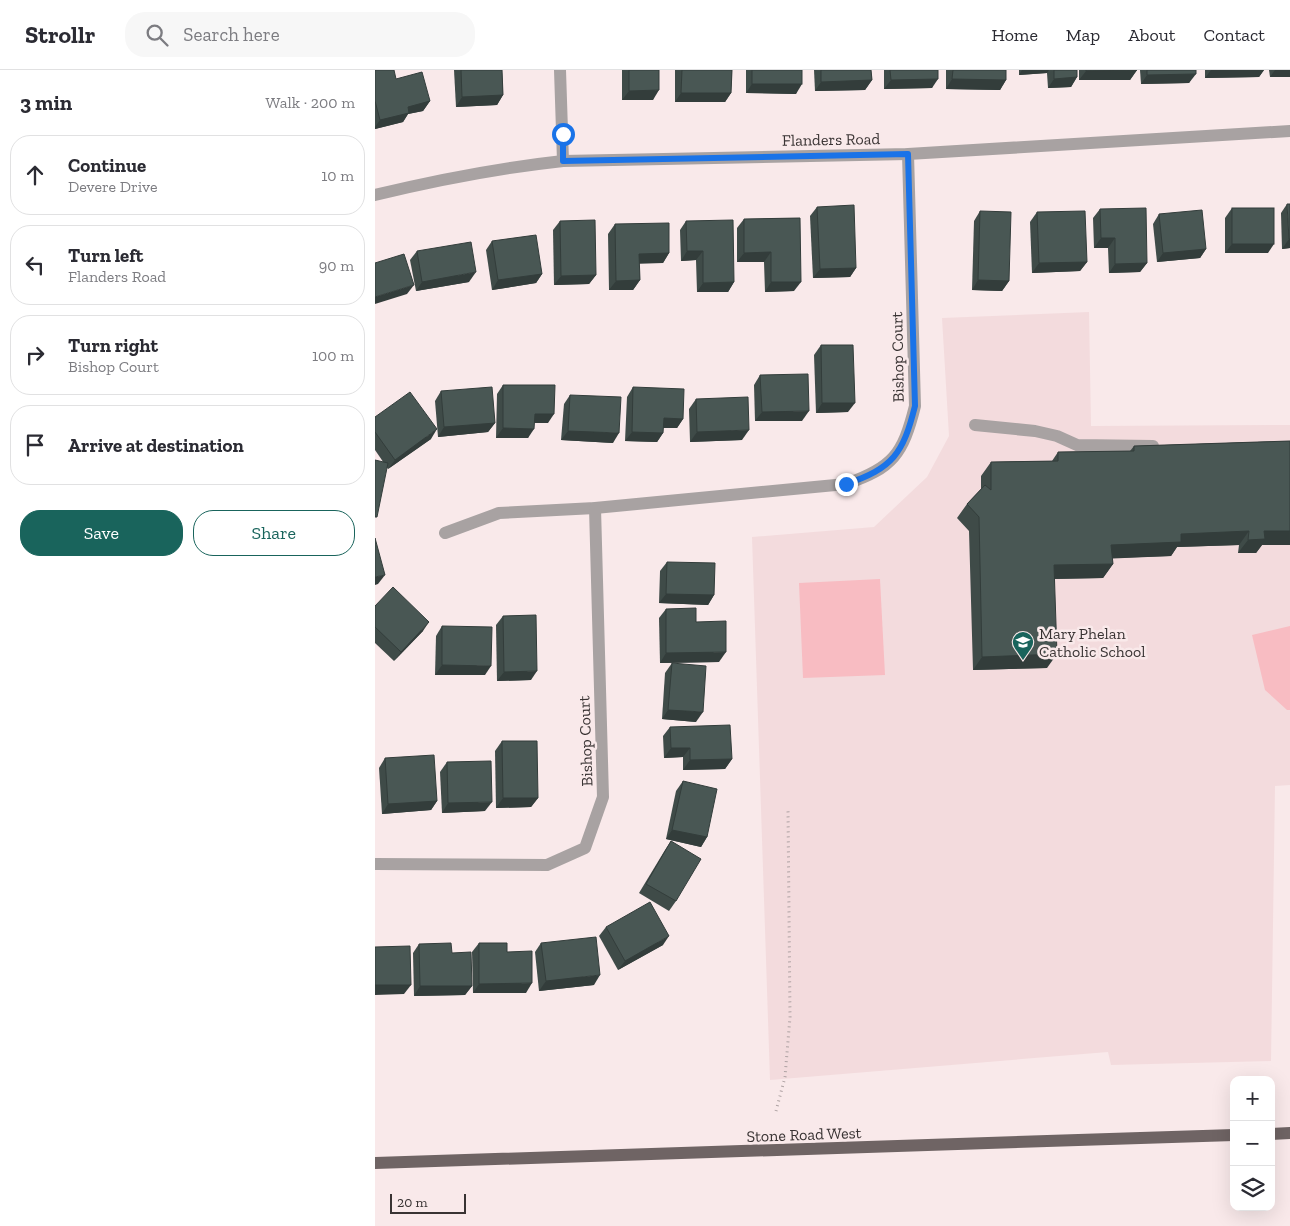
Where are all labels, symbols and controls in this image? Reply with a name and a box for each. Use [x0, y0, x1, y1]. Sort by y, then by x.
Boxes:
search box [125, 12, 475, 57]
text: Strollr [25, 20, 95, 49]
icon: search [143, 21, 171, 49]
text: Search here [183, 23, 280, 46]
text: Home [991, 24, 1038, 46]
text: Map [1066, 24, 1100, 46]
text: About [1128, 24, 1175, 46]
text: Contact [1203, 24, 1265, 46]
text: 3 min [20, 90, 72, 115]
text: Walk · 200 m [266, 93, 355, 112]
route start [552, 123, 575, 146]
street label: Flanders Road [782, 129, 880, 150]
text: Continue [68, 154, 146, 177]
icon: ahead [21, 161, 49, 189]
text: 10 m [321, 166, 354, 185]
text: Devere Drive [68, 177, 157, 196]
text: Turn left [68, 244, 143, 267]
icon: left [21, 251, 49, 279]
text: 90 m [319, 256, 354, 275]
text: Flanders Road [68, 267, 166, 286]
street label: Bishop Court [887, 311, 908, 403]
text: Turn right [68, 334, 158, 357]
icon: right [21, 341, 49, 369]
text: 100 m [312, 346, 354, 365]
text: Bishop Court [68, 357, 159, 376]
icon: arrive [21, 431, 49, 459]
text: Arrive at destination [68, 434, 244, 457]
route end [835, 473, 858, 496]
button: Save [20, 510, 183, 556]
button: Share [193, 510, 355, 556]
place label: Mary Phelan Catholic School [1039, 624, 1145, 661]
school or university icon: Mary Phelan Catholic School [1011, 630, 1035, 661]
street label: Bishop Court [574, 695, 597, 787]
map controls [1230, 1076, 1275, 1211]
button: + [1230, 1076, 1275, 1121]
button: − [1230, 1121, 1275, 1166]
street label: Stone Road West [746, 1123, 862, 1146]
button: layers [1230, 1166, 1275, 1211]
scale bar [390, 1191, 466, 1214]
text: 20 m [397, 1194, 428, 1211]

